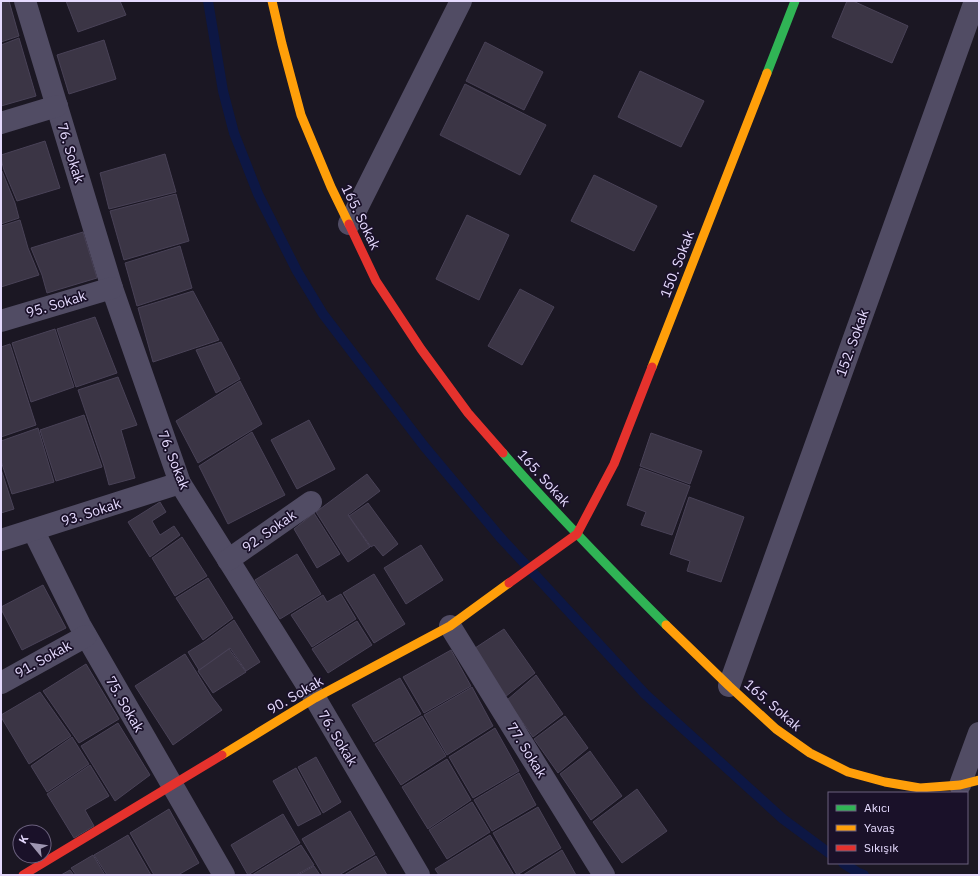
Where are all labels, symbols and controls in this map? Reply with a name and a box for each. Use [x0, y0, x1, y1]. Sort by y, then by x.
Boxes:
street label: 76. Sokak [53, 121, 89, 186]
street label: 165. Sokak [337, 181, 385, 253]
street label: 150. Sokak [656, 227, 698, 300]
street label: 95. Sokak [24, 286, 89, 322]
street label: 152. Sokak [831, 306, 873, 379]
street label: 76. Sokak [154, 428, 194, 493]
street label: 165. Sokak [514, 446, 575, 511]
street label: 93. Sokak [59, 494, 124, 530]
street label: 92. Sokak [238, 505, 300, 556]
street label: 91. Sokak [11, 636, 75, 682]
street label: 90. Sokak [264, 671, 327, 718]
street label: 75. Sokak [102, 673, 149, 736]
street label: 165. Sokak [741, 675, 806, 735]
street label: 76. Sokak [314, 707, 362, 770]
street label: 77. Sokak [503, 719, 551, 782]
legend [828, 792, 968, 864]
text: Akıcı [864, 800, 890, 815]
text: Yavaş [864, 820, 895, 835]
north arrow [12, 824, 52, 864]
text: K [15, 832, 31, 846]
text: Sıkışık [864, 840, 899, 855]

